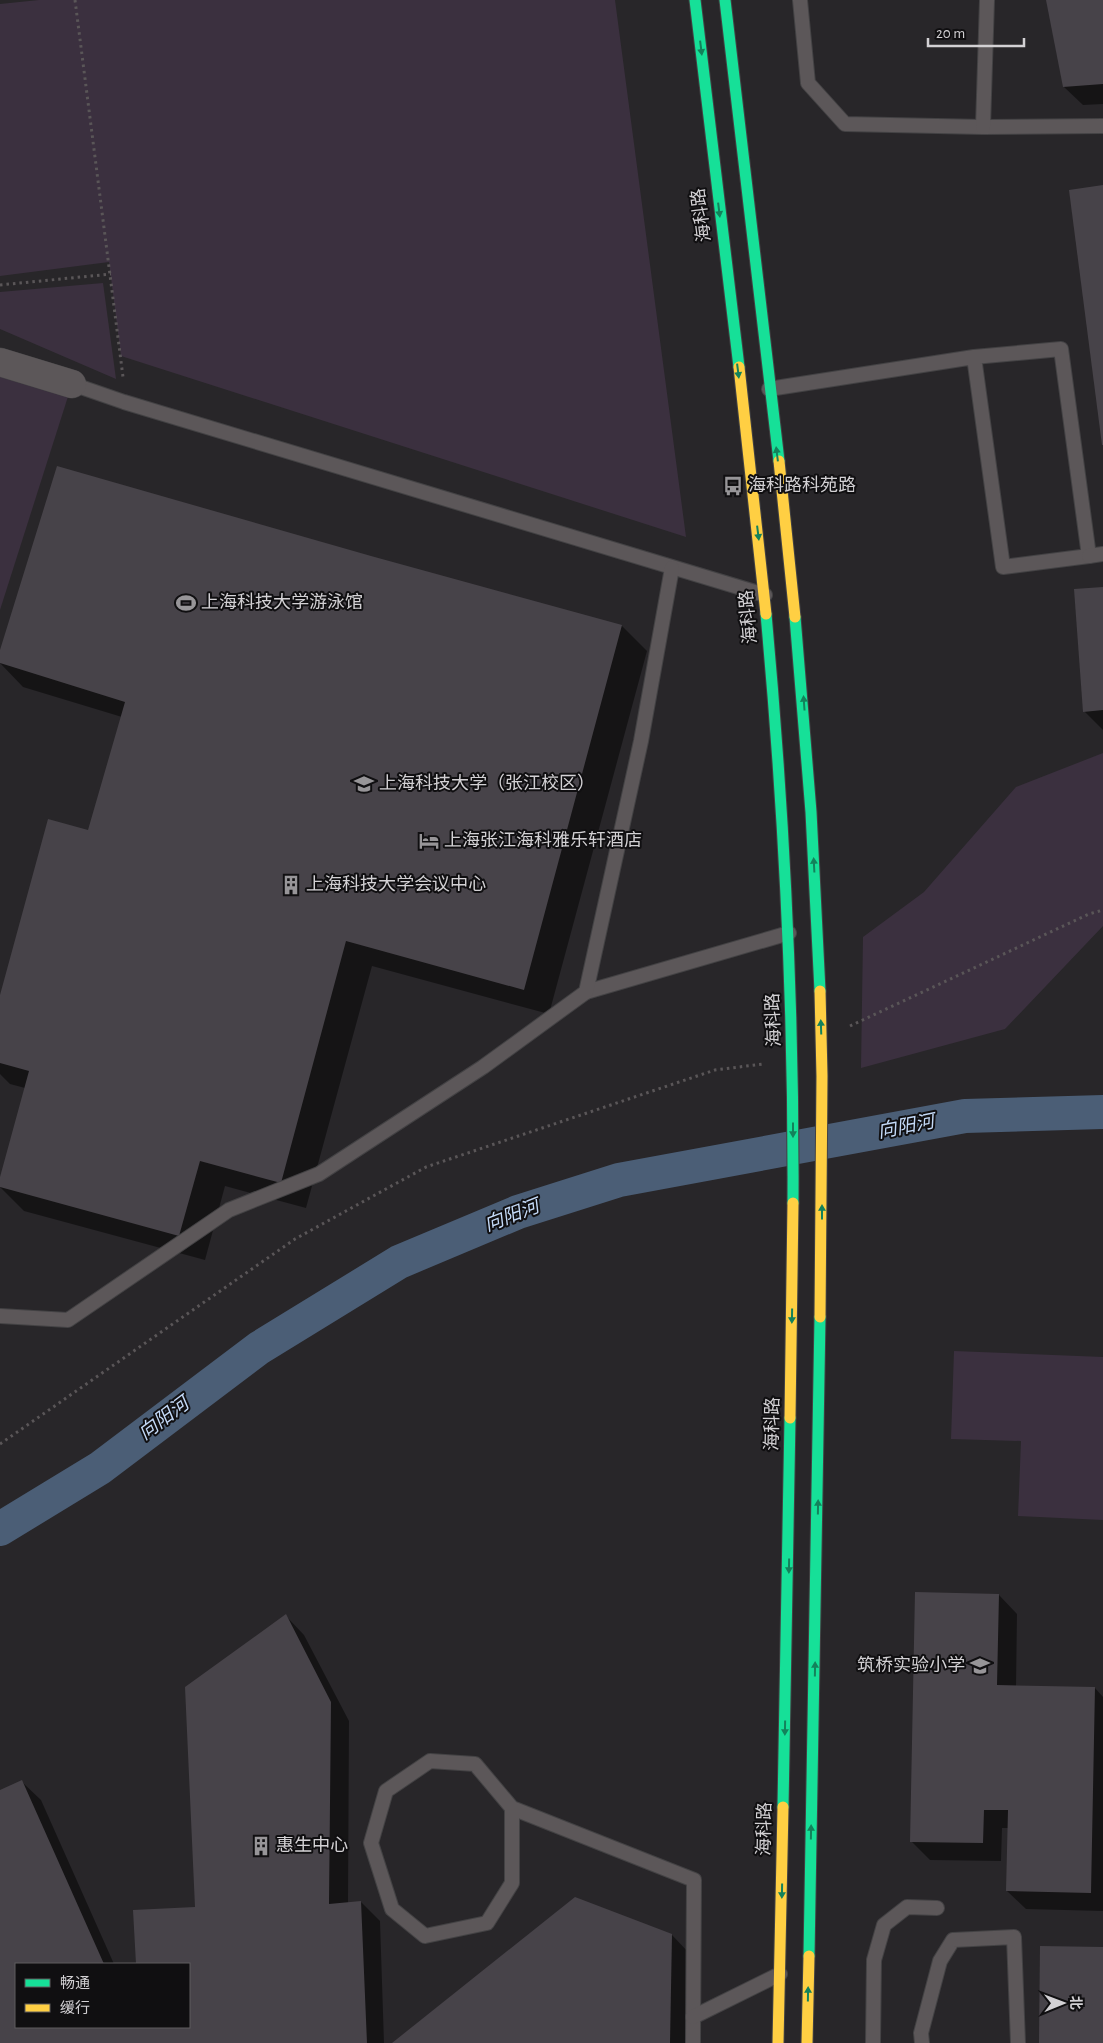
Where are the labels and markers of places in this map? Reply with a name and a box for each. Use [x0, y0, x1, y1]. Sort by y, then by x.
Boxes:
bus stop icon: 海科路科苑路 [722, 475, 744, 497]
place label: 海科路科苑路 [748, 475, 856, 495]
sports icon: 上海科技大学游泳馆 [175, 592, 197, 614]
place label: 上海科技大学游泳馆 [201, 592, 363, 612]
school or university icon: 上海科技大学（张江校区） [353, 773, 375, 795]
place label: 上海科技大学（张江校区） [379, 773, 595, 793]
hotel icon: 上海张江海科雅乐轩酒店 [418, 830, 440, 852]
place label: 上海张江海科雅乐轩酒店 [444, 830, 642, 850]
building icon: 上海科技大学会议中心 [280, 874, 302, 896]
place label: 上海科技大学会议中心 [306, 874, 486, 894]
place label: 筑桥实验小学 [857, 1655, 965, 1675]
school or university icon: 筑桥实验小学 [969, 1655, 991, 1677]
building icon: 惠生中心 [250, 1835, 272, 1857]
place label: 惠生中心 [276, 1835, 348, 1855]

